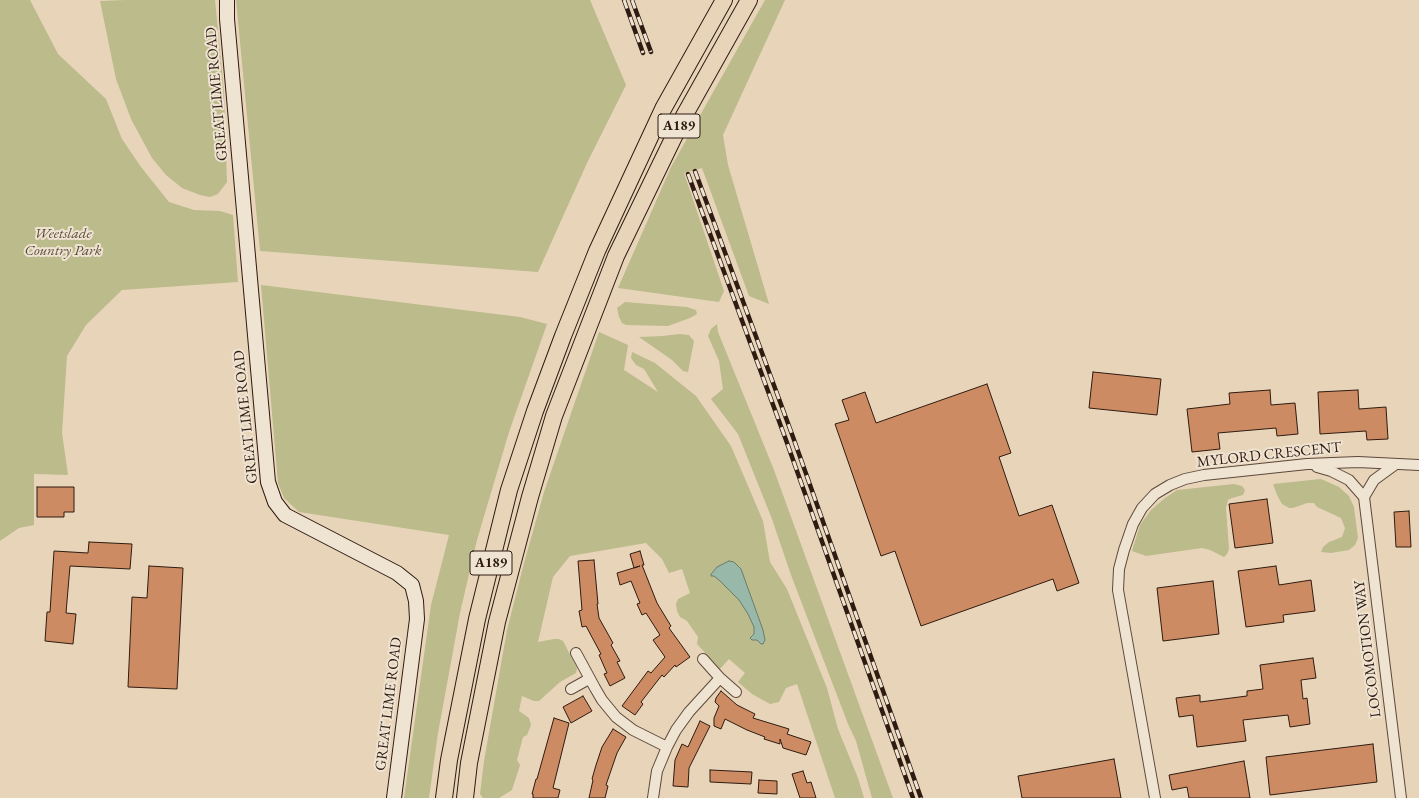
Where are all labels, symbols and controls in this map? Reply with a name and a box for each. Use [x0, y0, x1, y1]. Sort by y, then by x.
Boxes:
street label: GREAT LIME ROAD [202, 26, 232, 162]
road number: A189 [658, 114, 700, 138]
park label: Weetslade Country Park [24, 225, 102, 260]
street label: GREAT LIME ROAD [230, 349, 262, 485]
street label: MYLORD CRESCENT [1196, 438, 1342, 472]
road number: A189 [470, 551, 512, 575]
street label: LOCOMOTION WAY [1351, 579, 1385, 719]
street label: GREAT LIME ROAD [372, 636, 406, 772]

